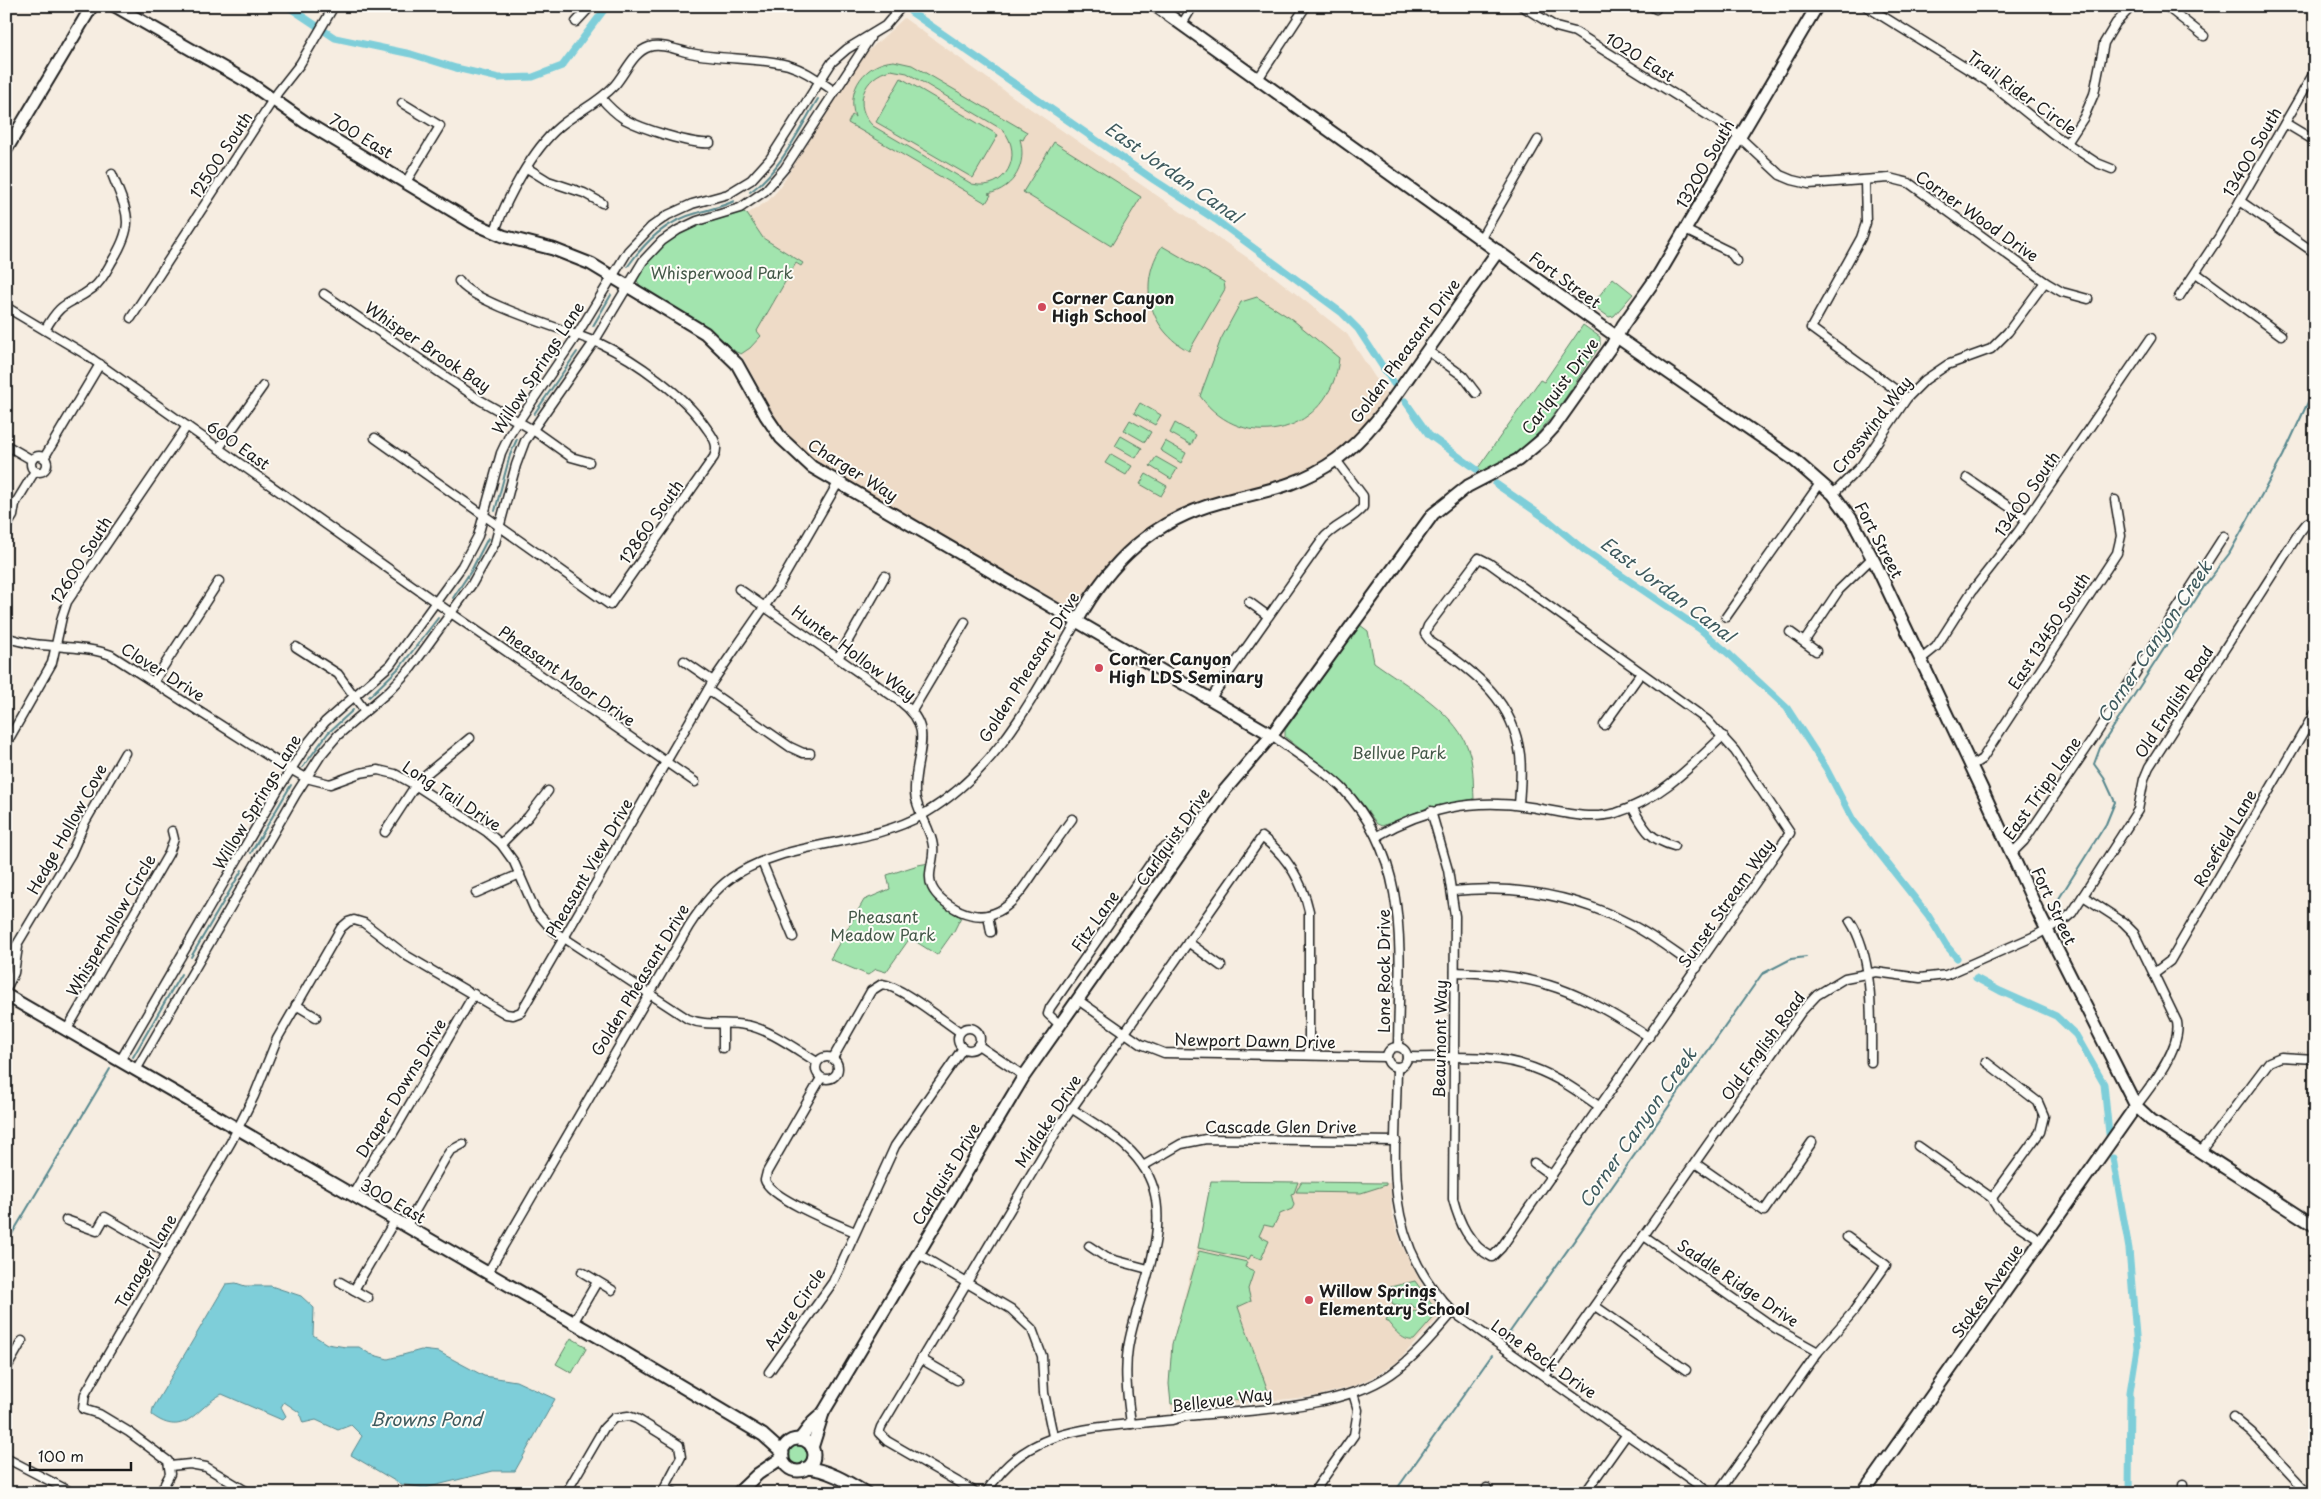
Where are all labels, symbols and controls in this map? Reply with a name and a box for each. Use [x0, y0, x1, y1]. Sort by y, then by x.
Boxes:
street label: 1020 East [1601, 25, 1680, 87]
street label: Trail Rider Circle [1962, 44, 2083, 140]
street label: 13400 South [2216, 102, 2286, 201]
street label: 12500 South [183, 106, 257, 203]
street label: 700 East [325, 107, 398, 164]
water label: East Jordan Canal [1100, 114, 1250, 231]
street label: 13200 South [1669, 115, 1739, 212]
street label: Corner Wood Drive [1911, 164, 2044, 267]
street label: Fort Street [1525, 245, 1607, 314]
park label: Whisperwood Park [651, 260, 793, 284]
street label: Golden Pheasant Drive [1343, 273, 1465, 428]
place label: Corner Canyon High School [1052, 285, 1174, 327]
street label: Whisper Brook Bay [361, 295, 496, 397]
street label: Willow Springs Lane [485, 296, 589, 439]
marker: Corner Canyon High School [1036, 301, 1048, 313]
street label: Carlquist Drive [1515, 332, 1604, 439]
street label: Crosswind Way [1825, 370, 1917, 478]
street label: 600 East [202, 413, 275, 475]
street label: Charger Way [804, 432, 903, 506]
street label: 13400 South [1988, 446, 2065, 541]
street label: 12860 South [612, 474, 688, 569]
street label: Fort Street [1850, 497, 1910, 582]
street label: 12600 South [44, 511, 117, 608]
water label: East Jordan Canal [1595, 529, 1743, 650]
water label: Corner Canyon Creek [2089, 554, 2219, 728]
street label: East 13450 South [2001, 567, 2095, 694]
street label: Golden Pheasant Drive [972, 586, 1084, 747]
street label: Hunter Hollow Way [787, 599, 922, 706]
street label: Pheasant Moor Drive [494, 619, 641, 732]
street label: Clover Drive [117, 636, 210, 706]
street label: Old English Road [2128, 641, 2219, 762]
place label: Corner Canyon High LDS Seminary [1109, 646, 1263, 688]
marker: Corner Canyon High LDS Seminary [1093, 662, 1105, 674]
street label: Willow Springs Lane [206, 729, 306, 874]
street label: East Tripp Lane [1996, 731, 2086, 844]
park label: Bellvue Park [1352, 740, 1446, 764]
street label: Long Tail Drive [398, 754, 507, 836]
street label: Hedge Hollow Cove [20, 759, 112, 898]
street label: Carlquist Drive [1129, 782, 1215, 891]
street label: Rosefield Lane [2186, 784, 2262, 891]
street label: Pheasant View Drive [538, 793, 638, 942]
street label: Sunset Stream Way [1671, 833, 1779, 972]
street label: Whisperhollow Circle [60, 849, 161, 1000]
street label: Fort Street [2026, 863, 2084, 949]
street label: Fitz Lane [1064, 885, 1124, 956]
street label: Golden Pheasant Drive [584, 899, 694, 1060]
park label: Pheasant Meadow Park [830, 904, 936, 946]
street label: Lone Rock Drive [1371, 909, 1395, 1033]
street label: Beaumont Way [1426, 979, 1452, 1098]
street label: Old English Road [1714, 986, 1810, 1105]
street label: Draper Downs Drive [349, 1013, 451, 1162]
street label: Newport Dawn Drive [1174, 1027, 1336, 1053]
water label: Corner Canyon Creek [1571, 1041, 1703, 1213]
street label: Midlake Drive [1008, 1069, 1086, 1172]
street label: Cascade Glen Drive [1205, 1114, 1357, 1138]
street label: Carlquist Drive [905, 1118, 985, 1229]
street label: 300 East [356, 1172, 431, 1229]
street label: Tanager Lane [108, 1209, 182, 1312]
street label: Saddle Ridge Drive [1673, 1232, 1804, 1332]
street label: Stokes Avenue [1945, 1238, 2028, 1342]
street label: Azure Circle [758, 1262, 831, 1355]
place label: Willow Springs Elementary School [1319, 1278, 1470, 1320]
marker: Willow Springs Elementary School [1303, 1294, 1315, 1306]
street label: Lone Rock Drive [1487, 1313, 1602, 1404]
street label: Bellevue Way [1170, 1381, 1274, 1417]
water label: Browns Pond [370, 1405, 485, 1432]
scale bar [30, 1439, 131, 1471]
text: 100 m [38, 1444, 84, 1467]

